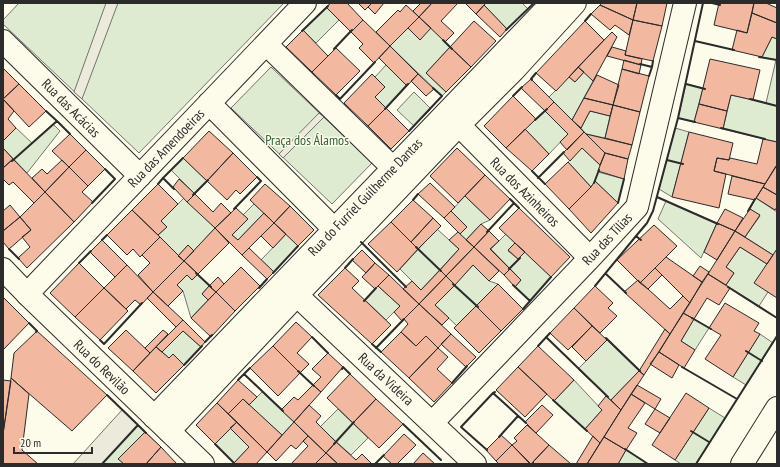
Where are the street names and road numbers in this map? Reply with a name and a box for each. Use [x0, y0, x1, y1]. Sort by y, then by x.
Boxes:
street label: Rua das Acácias [38, 75, 104, 141]
street label: Rua das Amendoeiras [124, 104, 208, 191]
street label: Rua do Furriel Guilherme Dantas [304, 134, 426, 260]
street label: Rua dos Azinheiros [486, 153, 564, 231]
street label: Rua das Tílias [578, 209, 636, 269]
street label: Rua do Revilão [70, 336, 134, 398]
street label: Rua da Videira [354, 349, 418, 409]

